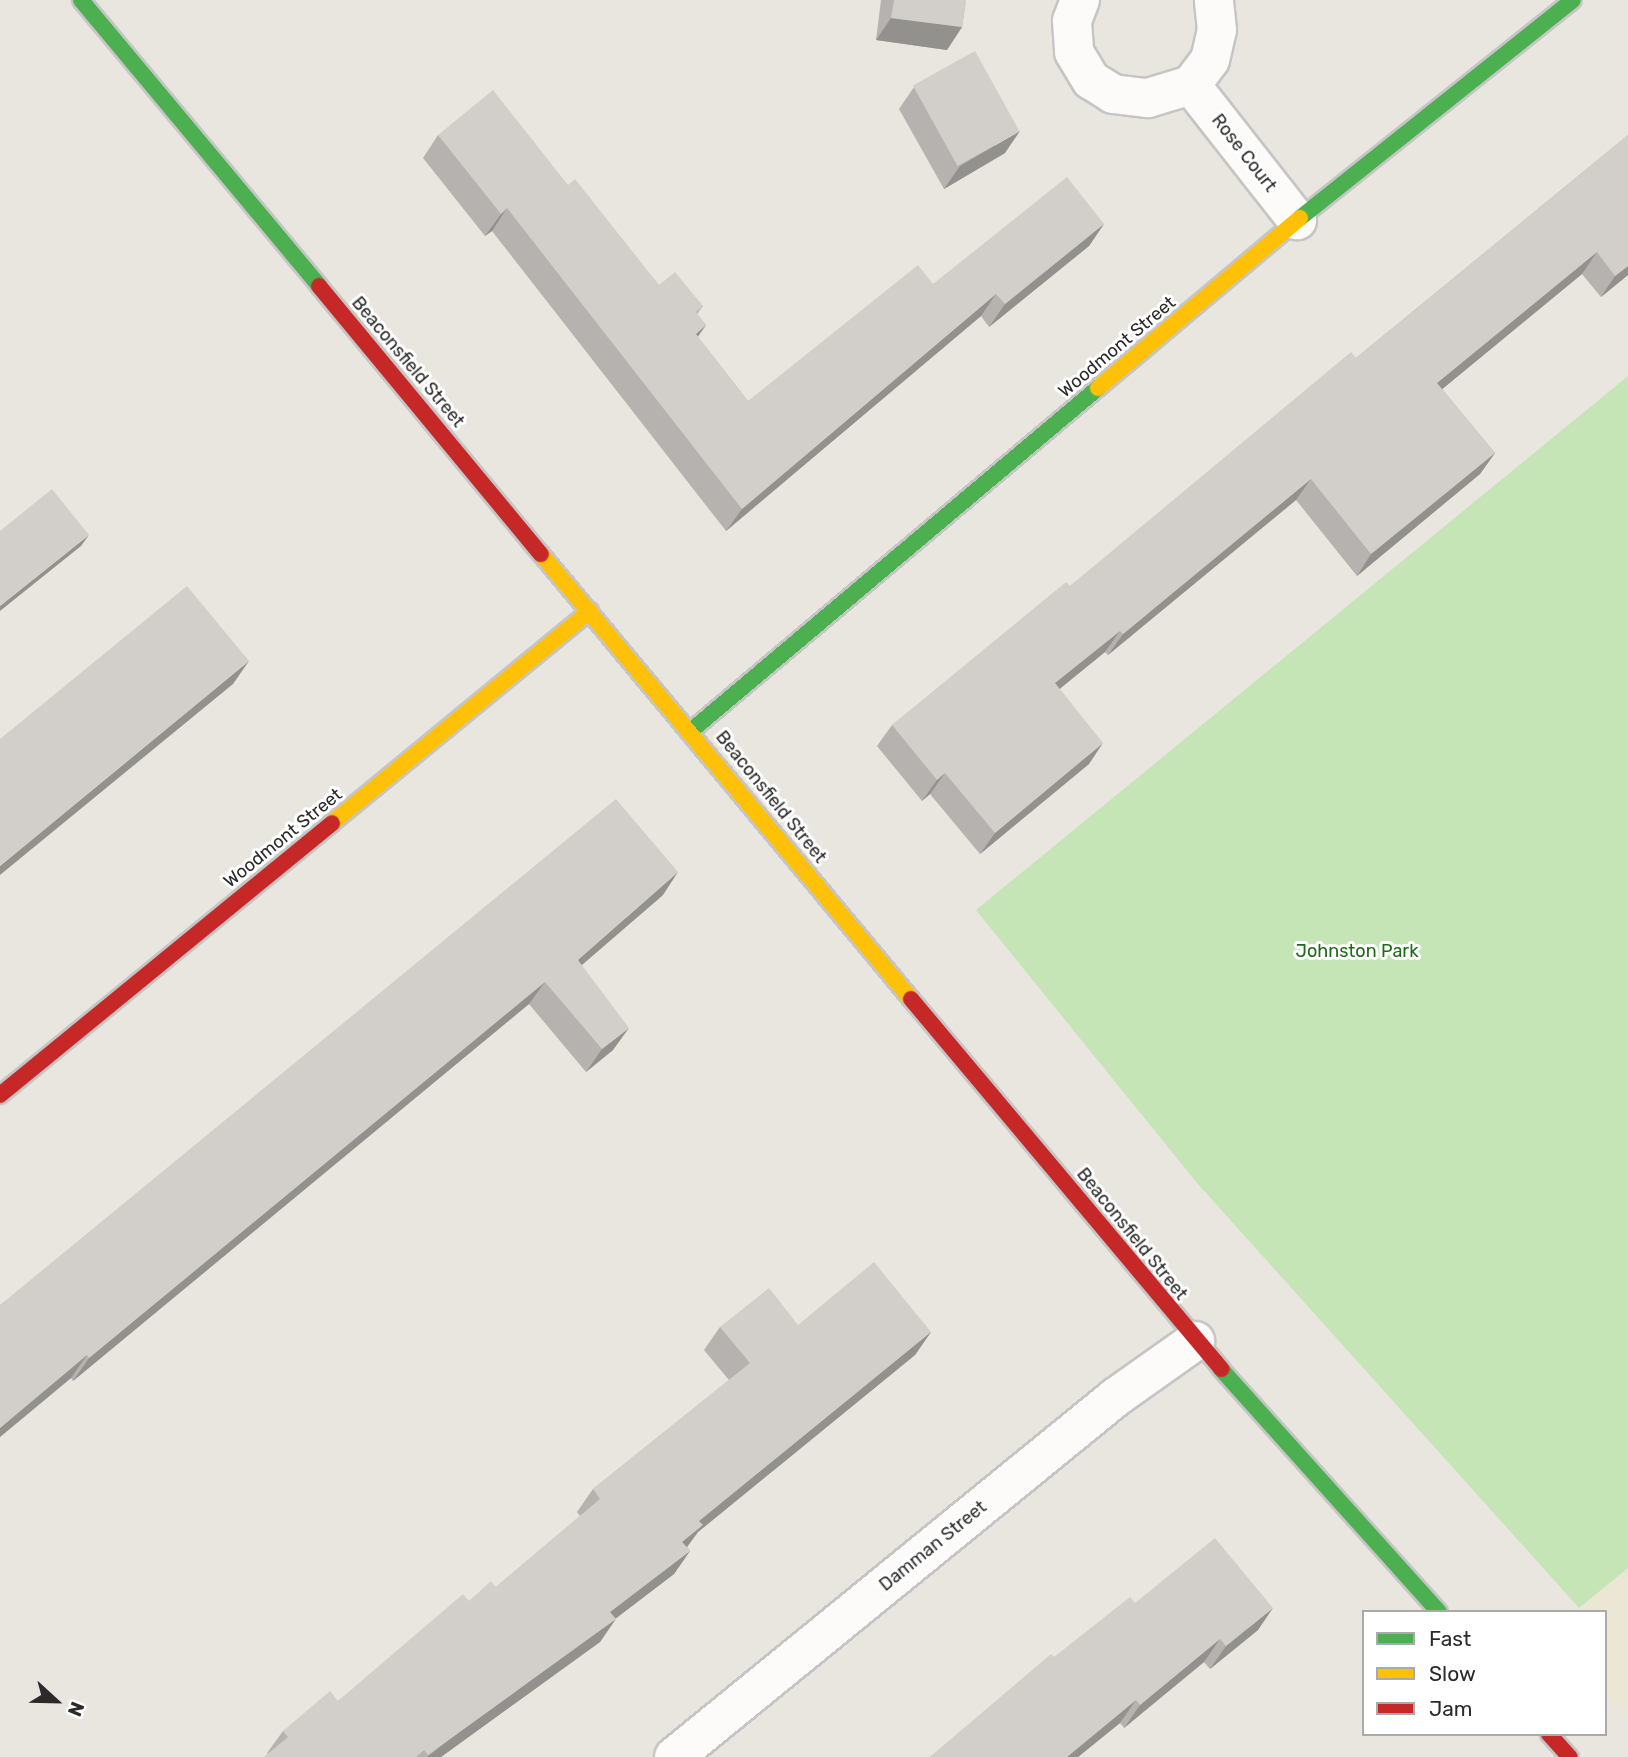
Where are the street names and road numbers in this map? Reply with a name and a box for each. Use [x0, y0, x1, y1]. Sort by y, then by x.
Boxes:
street label: Rose Court [1207, 110, 1281, 196]
street label: Beaconsfield Street [347, 292, 469, 432]
street label: Woodmont Street [1054, 292, 1180, 402]
street label: Beaconsfield Street [711, 727, 831, 867]
street label: Woodmont Street [219, 784, 347, 892]
street label: Beaconsfield Street [1072, 1164, 1192, 1304]
street label: Damman Street [875, 1496, 991, 1596]

